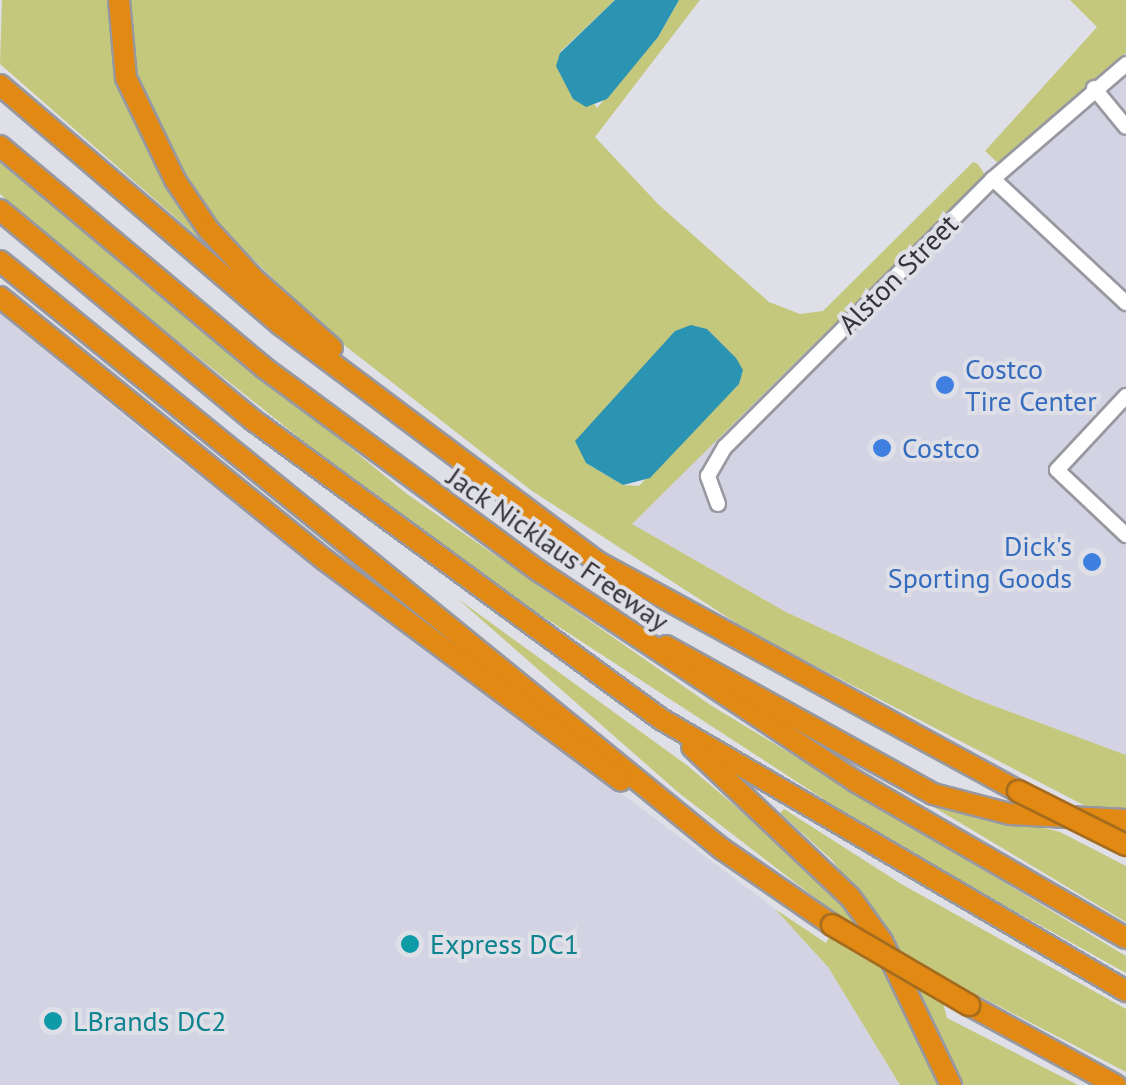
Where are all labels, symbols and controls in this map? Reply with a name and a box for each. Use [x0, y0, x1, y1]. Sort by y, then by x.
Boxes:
street label: Alston Street [831, 207, 965, 341]
place label: Costco Tire Center [965, 352, 1097, 418]
marker: Costco Tire Center [934, 374, 956, 396]
place label: Costco [902, 431, 980, 465]
marker: Costco [871, 437, 893, 459]
street label: Jack Nicklaus Freeway [440, 460, 676, 638]
place label: Dick's Sporting Goods [888, 529, 1072, 595]
marker: Dick's Sporting Goods [1081, 551, 1103, 573]
place label: Express DC1 [430, 927, 579, 961]
marker: Express DC1 [399, 933, 421, 955]
place label: LBrands DC2 [73, 1004, 226, 1038]
marker: LBrands DC2 [42, 1010, 64, 1032]

